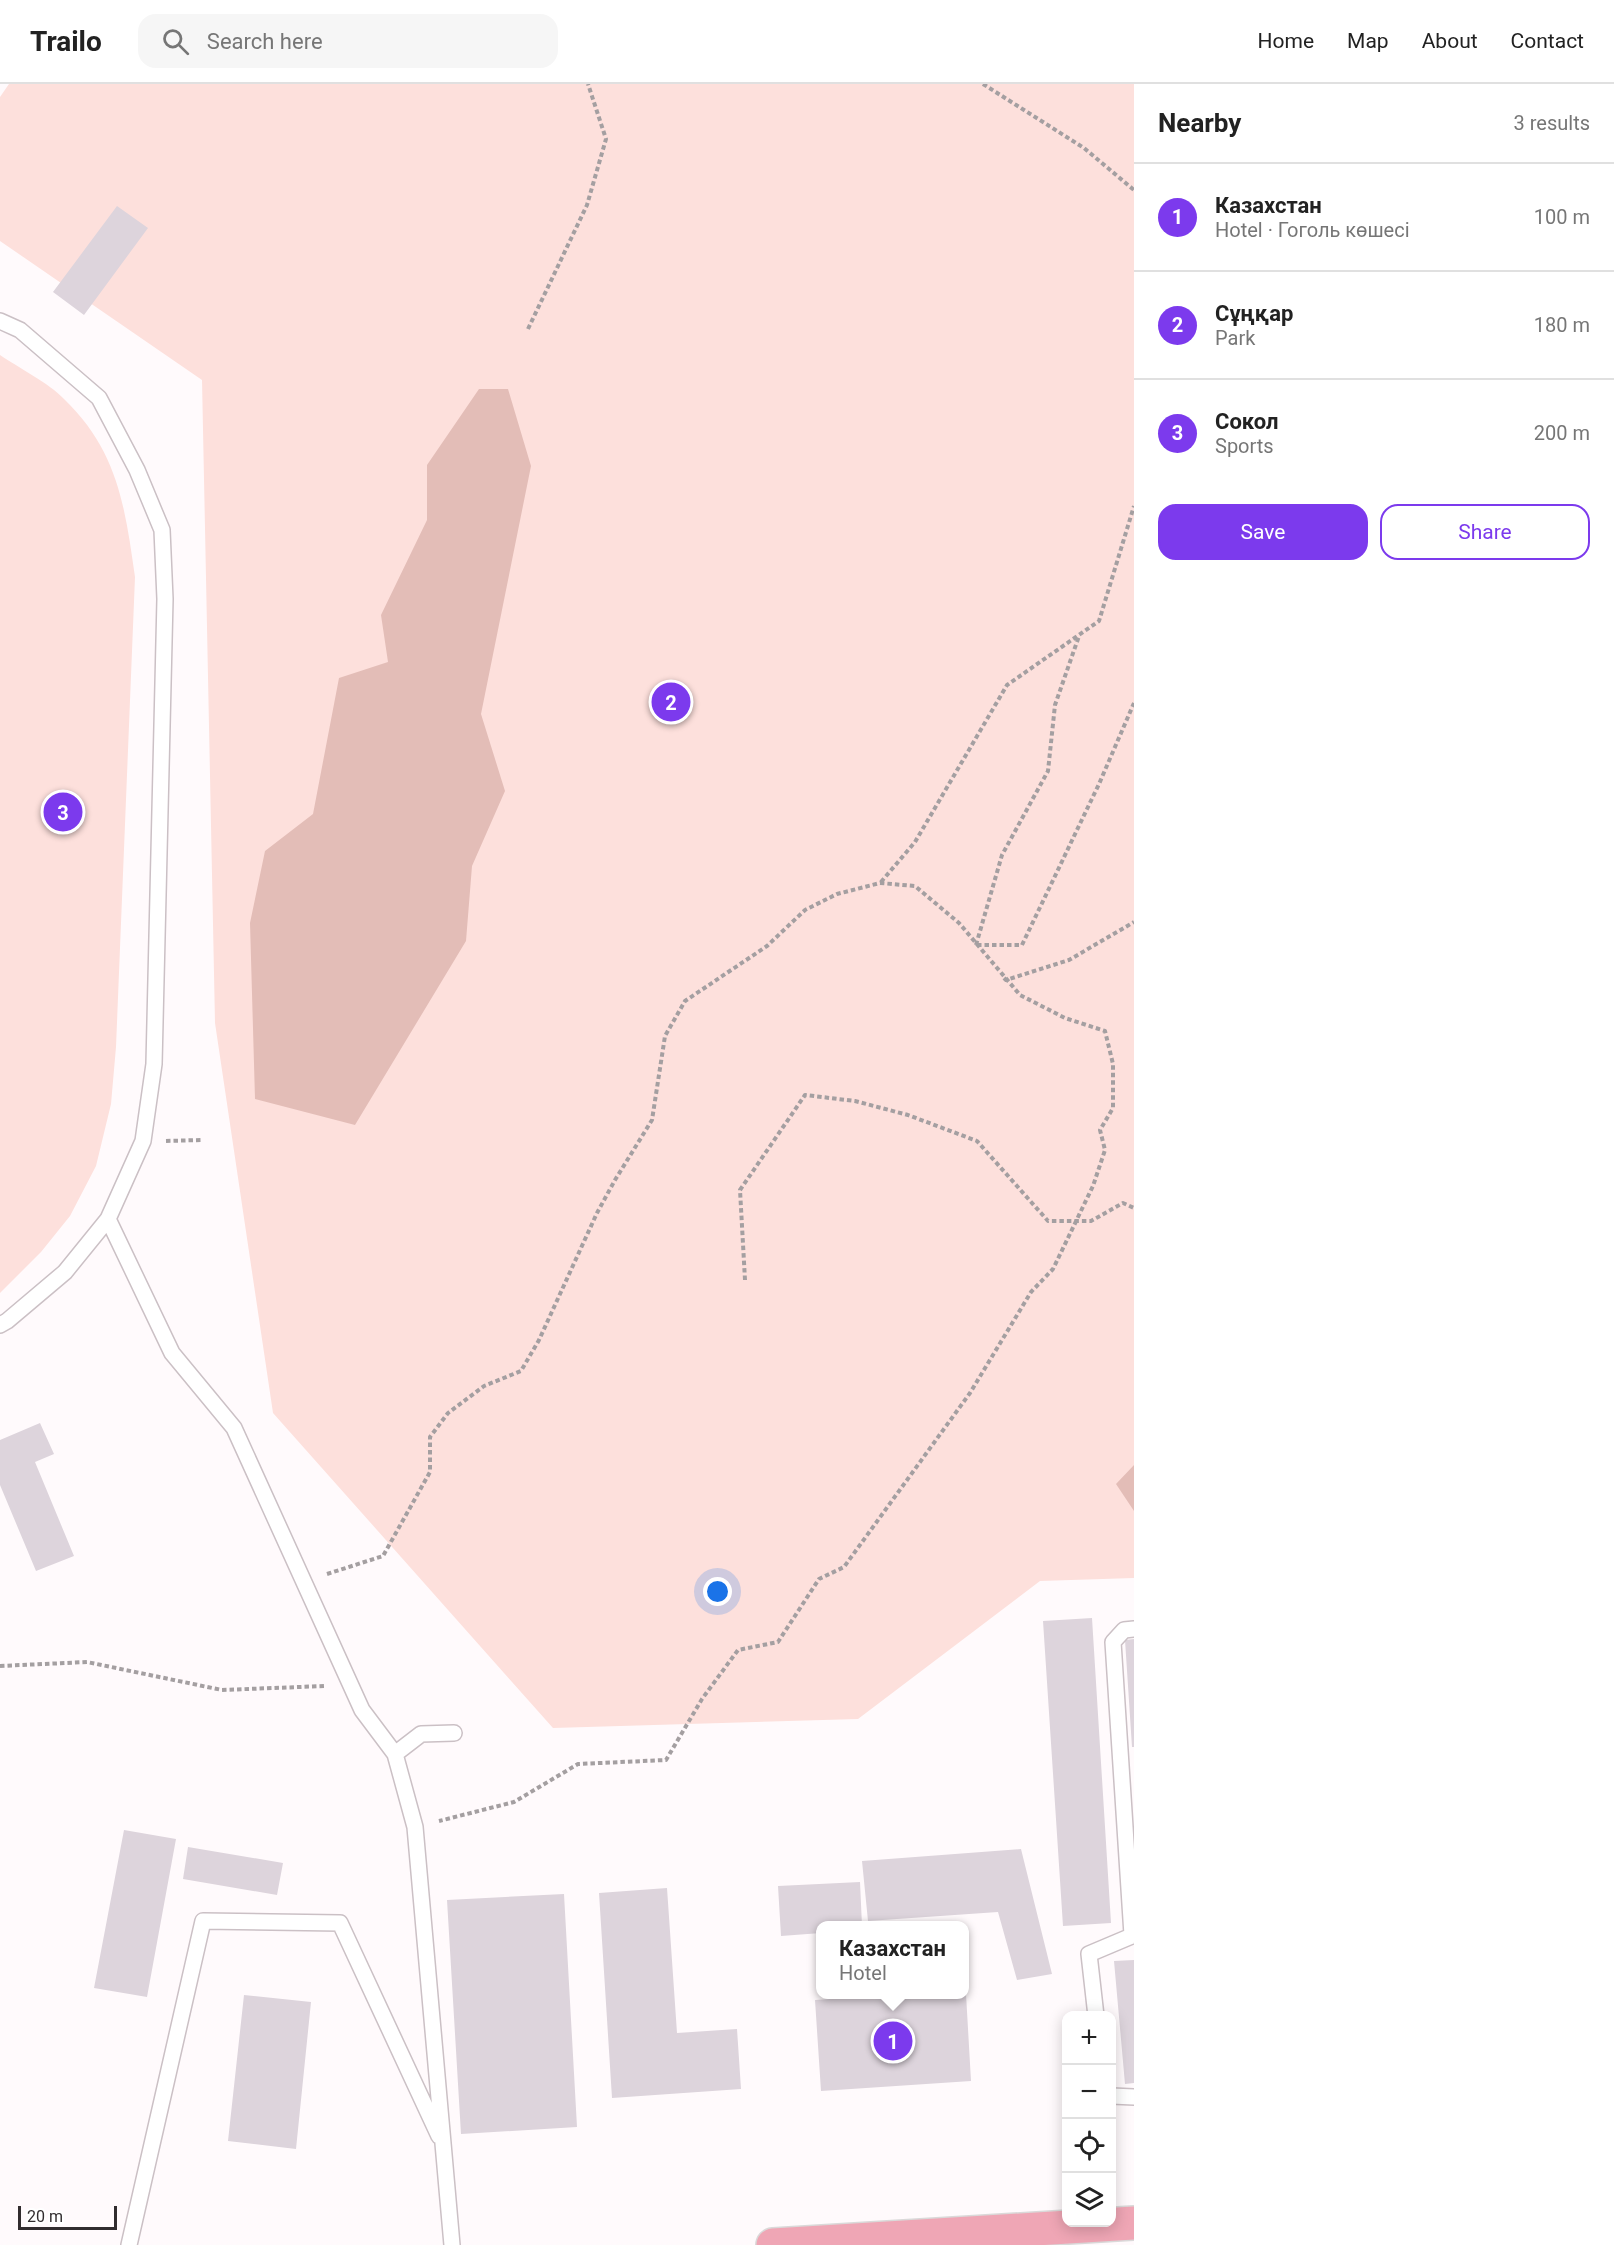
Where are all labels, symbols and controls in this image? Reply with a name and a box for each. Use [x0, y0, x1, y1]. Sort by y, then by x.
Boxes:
search box [138, 14, 558, 68]
text: Trailo [30, 25, 102, 58]
icon: search [159, 25, 192, 58]
text: Search here [207, 29, 323, 54]
text: Home [1258, 29, 1314, 53]
text: Map [1347, 29, 1389, 53]
text: About [1422, 29, 1478, 53]
text: Contact [1511, 29, 1584, 53]
text: Nearby [1158, 108, 1241, 138]
text: 3 results [1514, 111, 1590, 135]
text: Казахстан [1215, 193, 1322, 218]
text: 1 [1172, 205, 1183, 229]
text: 100 m [1534, 205, 1590, 229]
text: Hotel · Гоголь көшесі [1215, 218, 1410, 242]
text: Сұңқар [1215, 301, 1293, 326]
text: 2 [1172, 313, 1183, 337]
text: 180 m [1534, 313, 1590, 337]
text: Park [1215, 326, 1255, 350]
text: Сокол [1215, 409, 1278, 434]
text: 3 [1172, 421, 1183, 445]
text: 200 m [1534, 421, 1590, 445]
text: Sports [1215, 434, 1274, 458]
button: Save [1158, 504, 1368, 560]
button: Share [1380, 504, 1590, 560]
pin: 2 [652, 680, 690, 724]
pin: 3 [44, 790, 82, 834]
your location [703, 1577, 732, 1606]
popup [816, 1921, 969, 1999]
text: Казахстан [839, 1936, 946, 1961]
text: Hotel [839, 1961, 887, 1985]
map controls [1062, 2011, 1116, 2227]
button: + [1062, 2011, 1116, 2065]
pin: 1 [874, 2018, 912, 2064]
button: − [1062, 2065, 1116, 2119]
button: locate [1062, 2119, 1116, 2173]
button: layers [1062, 2173, 1116, 2227]
scale bar [18, 2203, 117, 2230]
text: 20 m [27, 2207, 63, 2226]

